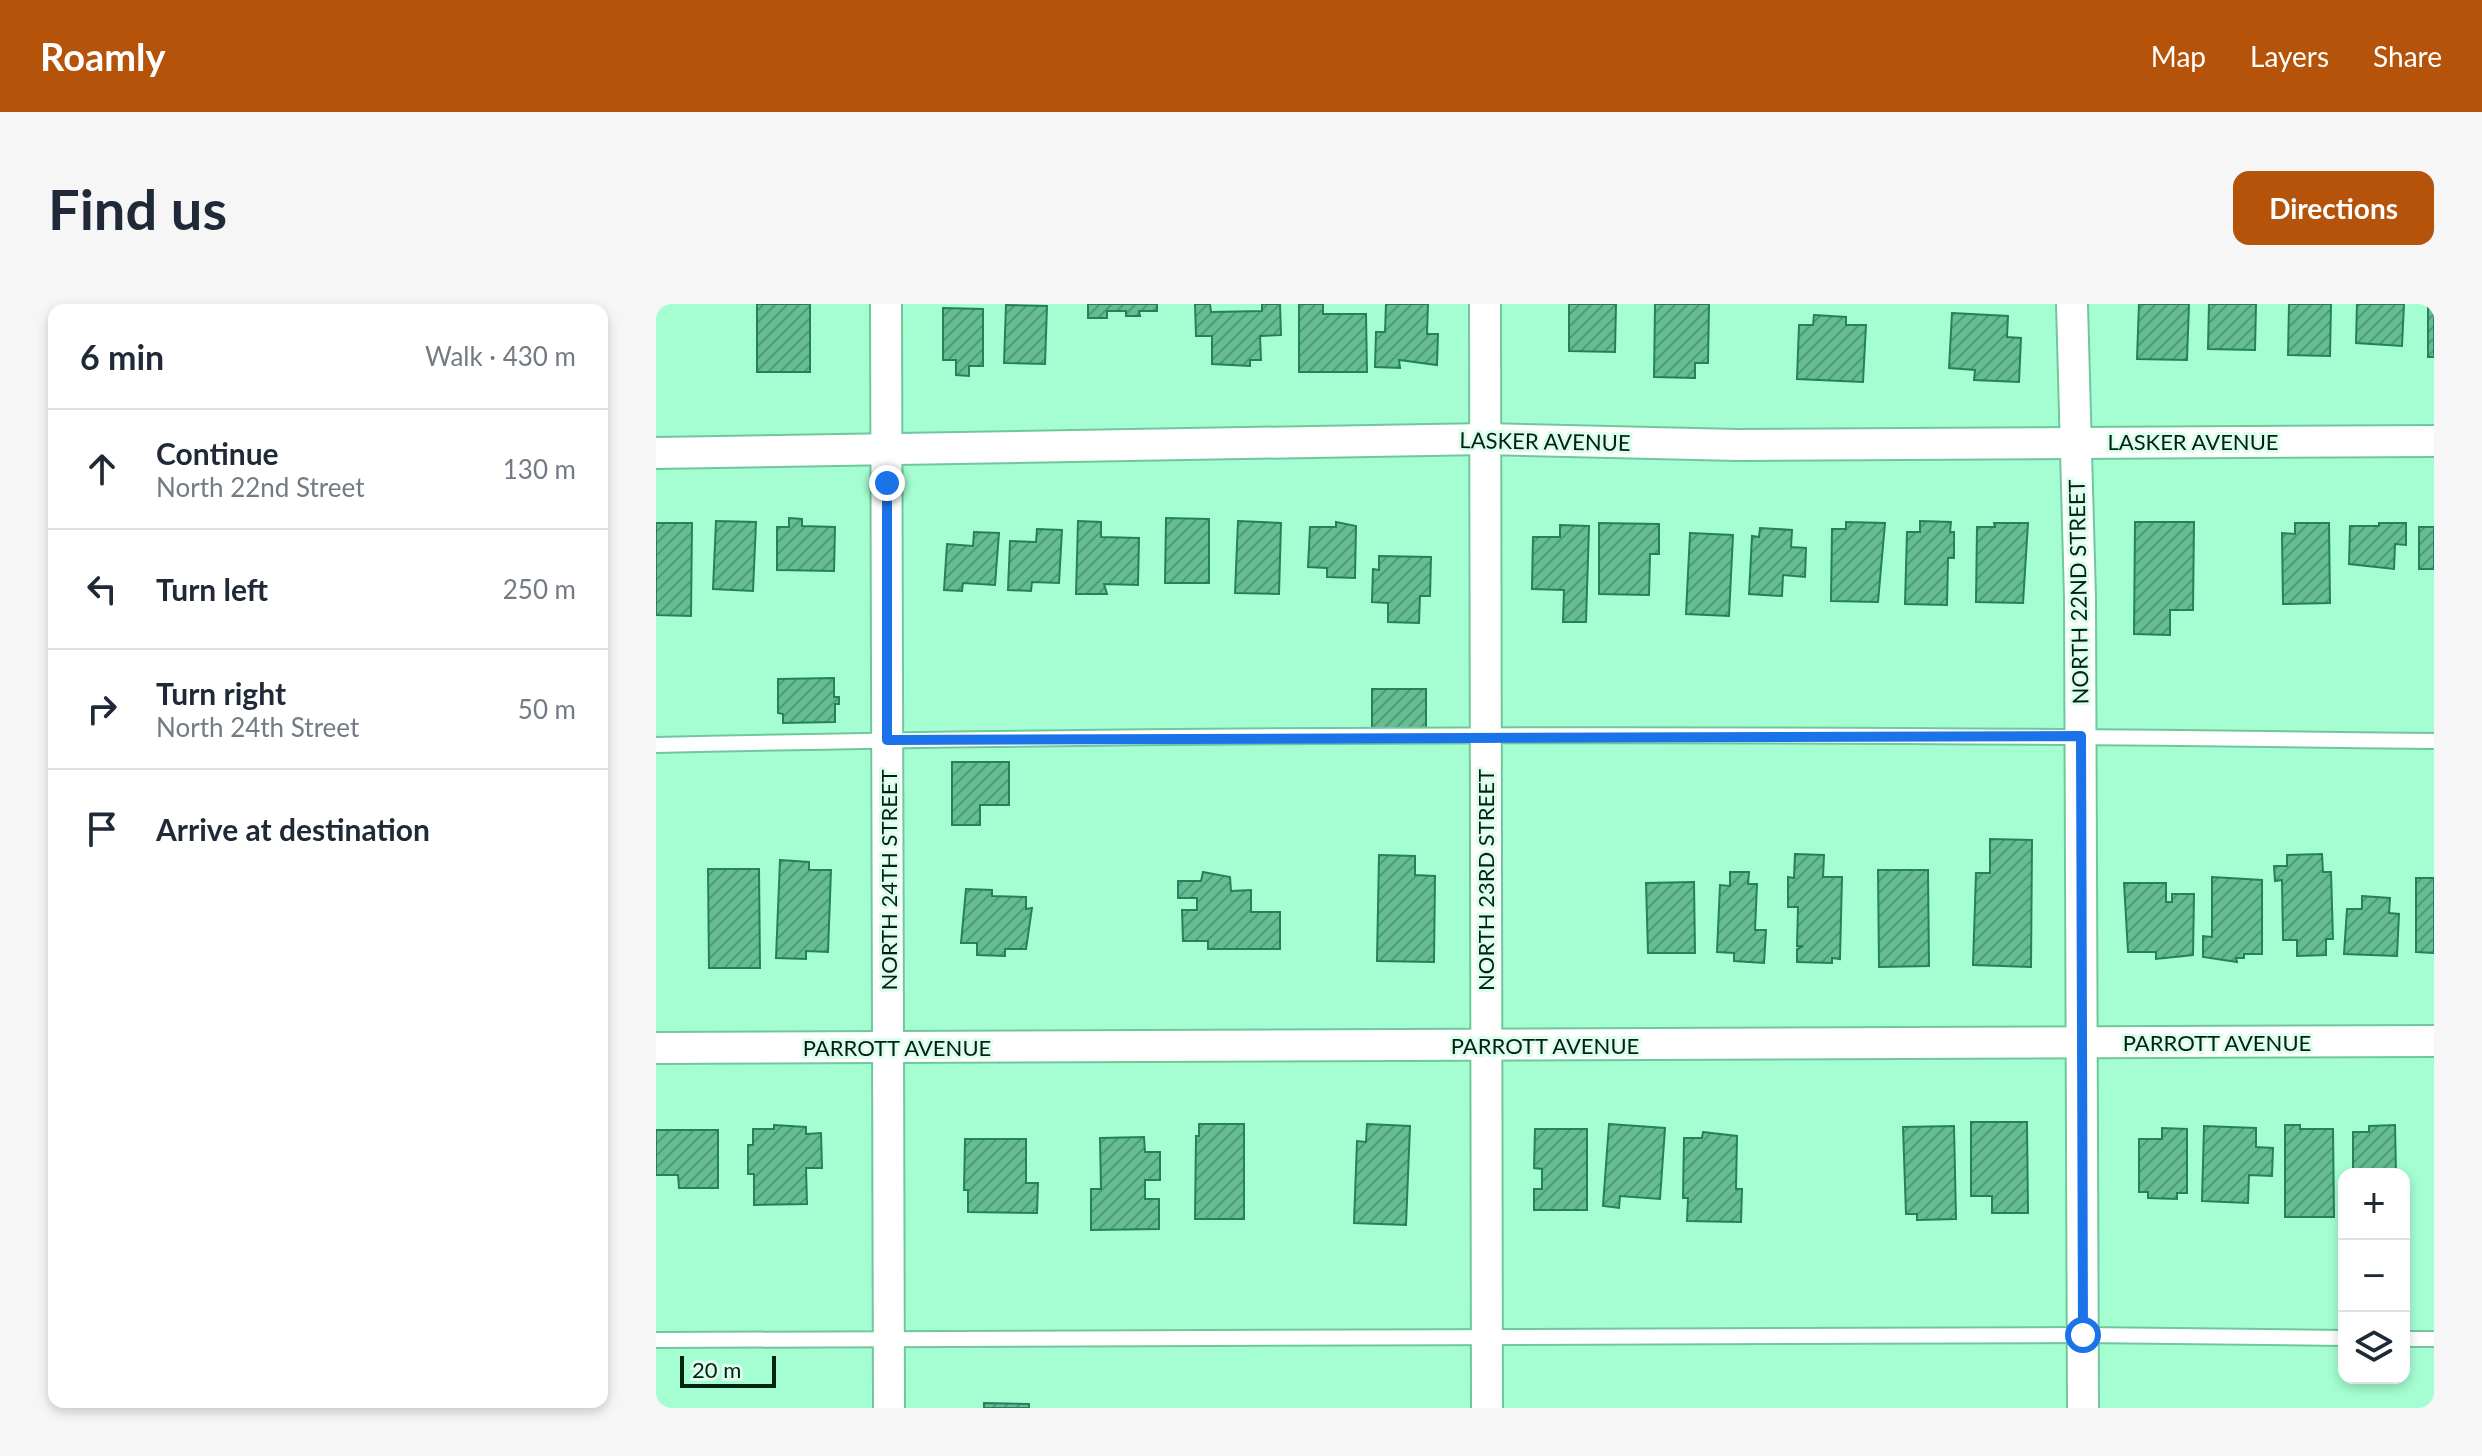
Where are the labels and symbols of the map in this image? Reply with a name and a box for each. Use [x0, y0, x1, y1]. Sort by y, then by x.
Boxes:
street label: LASKER AVENUE [1459, 426, 1631, 456]
street label: LASKER AVENUE [2107, 428, 2279, 455]
route end [869, 465, 905, 501]
street label: NORTH 22ND STREET [2063, 479, 2093, 705]
street label: NORTH 24TH STREET [875, 769, 902, 991]
street label: NORTH 23RD STREET [1472, 769, 1499, 991]
street label: PARROTT AVENUE [2123, 1029, 2311, 1056]
street label: PARROTT AVENUE [1451, 1032, 1639, 1059]
street label: PARROTT AVENUE [803, 1034, 991, 1061]
route start [2065, 1317, 2101, 1353]
scale bar [680, 1352, 776, 1388]

